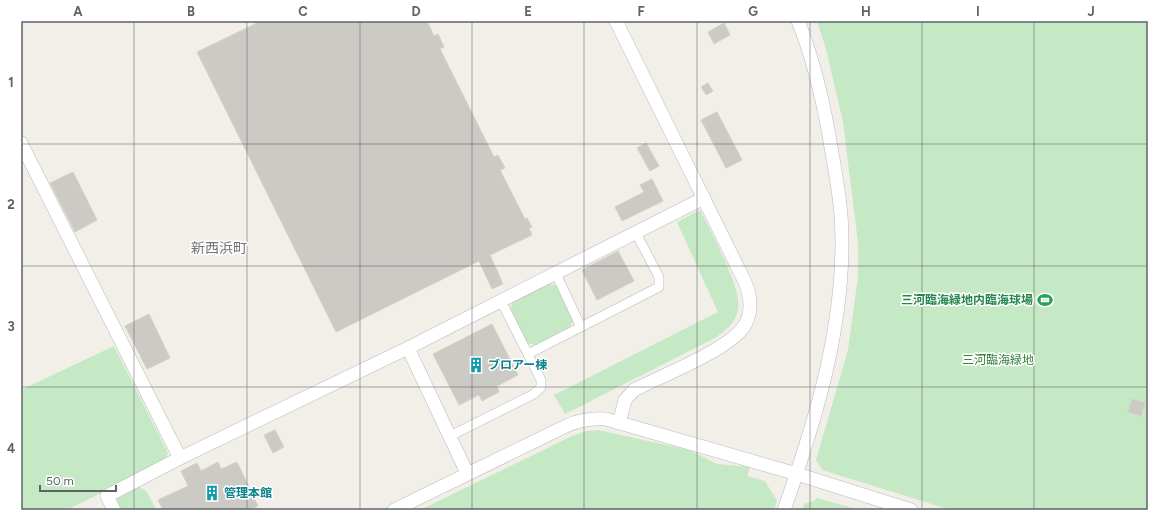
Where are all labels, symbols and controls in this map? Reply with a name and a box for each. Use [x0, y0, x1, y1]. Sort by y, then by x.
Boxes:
text: A [73, 4, 83, 19]
text: B [187, 4, 195, 19]
text: C [298, 4, 308, 19]
text: D [411, 4, 421, 19]
text: E [524, 4, 532, 19]
text: F [637, 4, 645, 19]
text: G [748, 4, 758, 19]
text: H [861, 4, 871, 19]
text: I [976, 4, 980, 19]
text: J [1087, 4, 1095, 19]
text: 1 [8, 75, 14, 90]
text: 2 [7, 197, 15, 212]
district label: 新西浜町 [191, 240, 247, 257]
sports icon: 三河臨海緑地内臨海球場 [1036, 291, 1054, 309]
place label: 三河臨海緑地内臨海球場 [901, 293, 1033, 307]
text: 3 [7, 319, 15, 334]
park label: 三河臨海緑地 [962, 353, 1034, 367]
building icon: ブロアー棟 [467, 356, 485, 374]
place label: ブロアー棟 [488, 358, 547, 372]
text: 4 [7, 441, 15, 456]
scale bar [40, 467, 116, 493]
text: 50 m [46, 474, 74, 488]
building icon: 管理本館 [203, 484, 221, 502]
place label: 管理本館 [224, 486, 272, 500]

